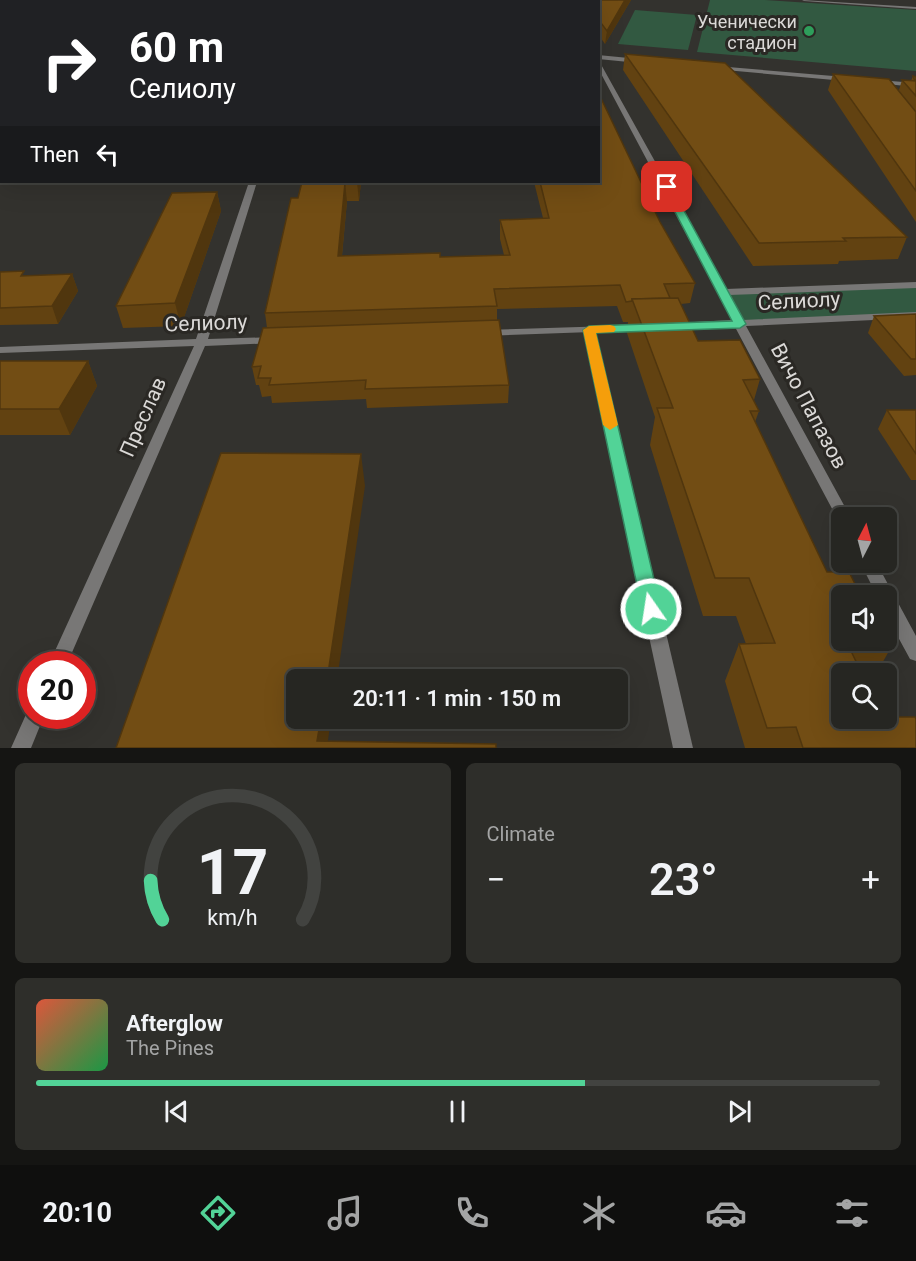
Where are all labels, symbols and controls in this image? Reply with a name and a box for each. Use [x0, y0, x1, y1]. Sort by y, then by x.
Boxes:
place label: Ученически стадион [697, 11, 797, 53]
text: 60 m [129, 23, 224, 72]
icon: right [30, 24, 108, 102]
marker: Ученически стадион [802, 24, 816, 38]
text: Селиолу [129, 73, 236, 105]
icon: left [91, 138, 124, 171]
text: Then [30, 142, 79, 167]
pin [641, 161, 692, 212]
icon: arrive [650, 170, 683, 203]
street label: Селиолу [757, 287, 841, 315]
street label: Селиолу [164, 310, 248, 336]
street label: Вичо Папазов [766, 339, 852, 473]
street label: Преслав [115, 374, 171, 460]
north arrow [831, 507, 897, 573]
map controls [831, 507, 897, 729]
position arrow [619, 577, 683, 641]
button: sound [831, 585, 897, 651]
speed limit sign: 20 [18, 651, 96, 729]
button: search [831, 663, 897, 729]
text: 20:11 · 1 min · 150 m [353, 686, 561, 711]
text: Climate [487, 822, 555, 846]
text: 17 [197, 836, 269, 909]
text: 23° [649, 853, 718, 906]
text: − [487, 860, 505, 899]
text: + [861, 860, 880, 899]
text: km/h [208, 905, 258, 930]
text: Afterglow [126, 1011, 223, 1036]
text: The Pines [126, 1036, 214, 1060]
icon: previous [160, 1095, 193, 1128]
icon: pause [441, 1095, 474, 1128]
icon: next [723, 1095, 756, 1128]
icon: directions [197, 1192, 239, 1234]
icon: music [324, 1192, 366, 1234]
icon: phone [451, 1192, 493, 1234]
icon: climate [578, 1192, 620, 1234]
icon: car [705, 1192, 747, 1234]
icon: filters [831, 1192, 873, 1234]
text: 20:10 [42, 1197, 112, 1229]

